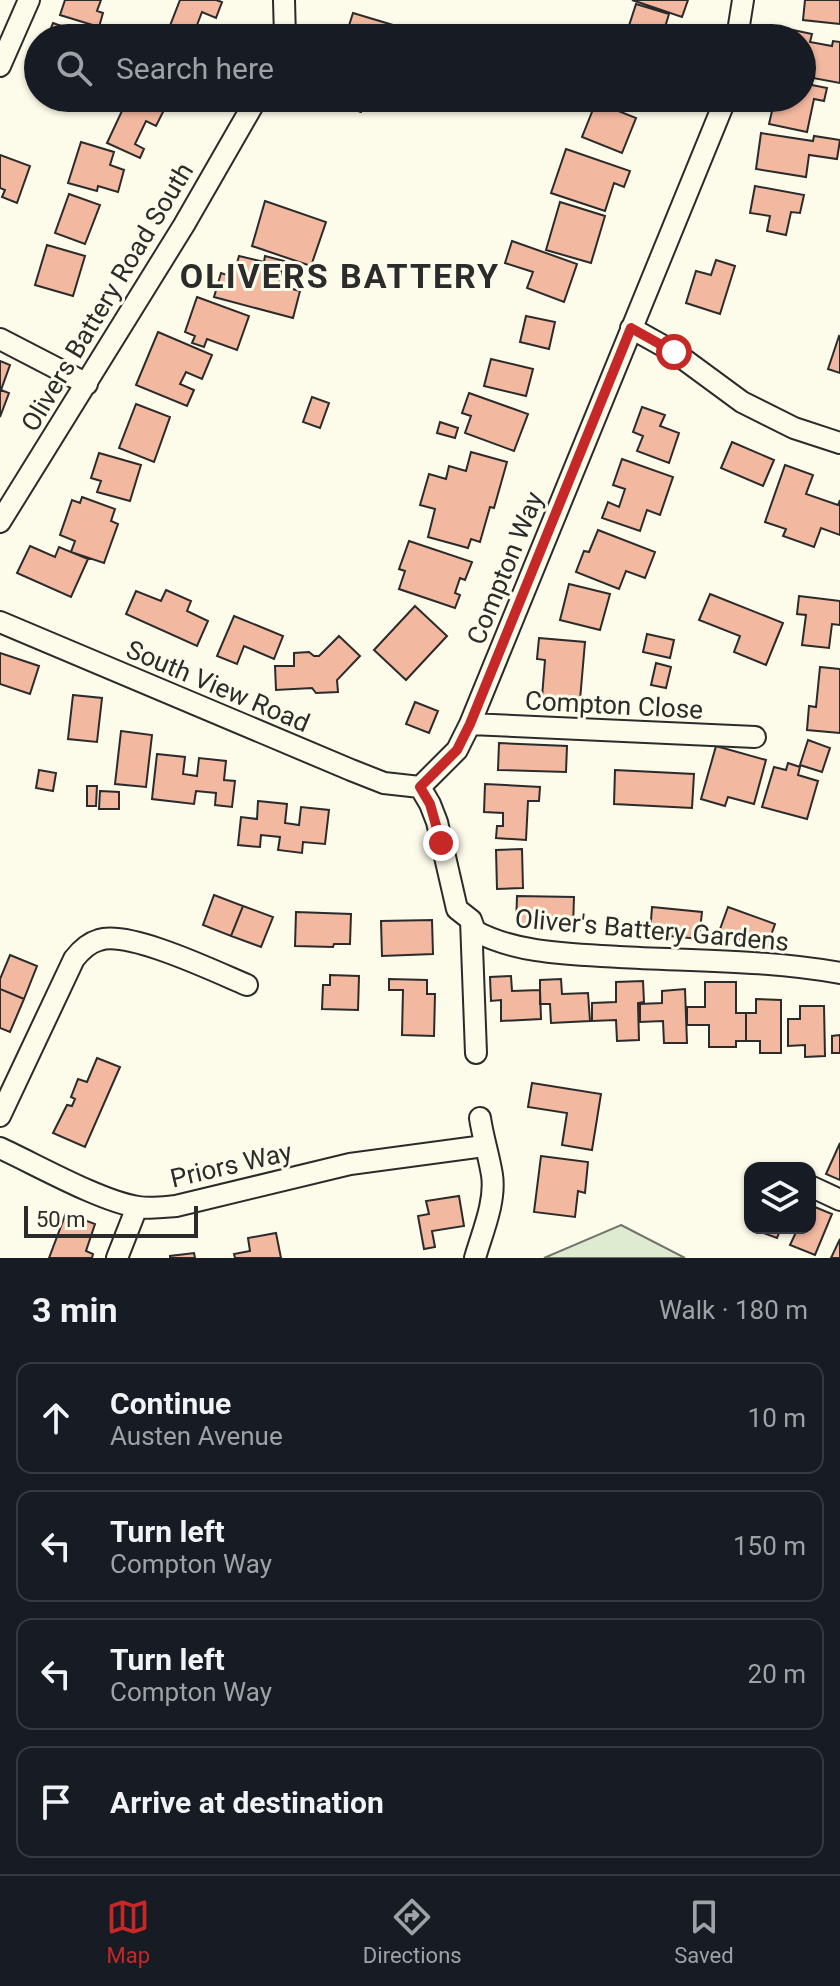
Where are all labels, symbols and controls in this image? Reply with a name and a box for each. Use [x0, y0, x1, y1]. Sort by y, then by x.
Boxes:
search box [24, 24, 816, 112]
icon: search [52, 46, 96, 90]
text: Search here [116, 51, 274, 86]
street label: Olivers Battery Road South [15, 157, 199, 437]
district label: OLIVERS BATTERY [180, 256, 500, 296]
route start [656, 334, 692, 370]
street label: Compton Way [461, 487, 549, 649]
street label: South View Road [122, 634, 314, 738]
street label: Compton Close [524, 685, 704, 725]
route end [423, 825, 459, 861]
street label: Oliver's Battery Gardens [514, 903, 790, 957]
street label: Priors Way [167, 1136, 295, 1194]
map controls [744, 1162, 816, 1234]
button: layers [744, 1162, 816, 1234]
scale bar [24, 1202, 198, 1238]
text: 50 m [36, 1207, 85, 1232]
text: 3 min [32, 1290, 117, 1330]
text: Walk · 180 m [659, 1295, 808, 1325]
text: Continue [110, 1386, 231, 1421]
icon: ahead [34, 1396, 78, 1440]
text: 10 m [748, 1403, 806, 1433]
text: Austen Avenue [110, 1421, 283, 1451]
text: Turn left [110, 1514, 225, 1549]
icon: left [34, 1524, 78, 1568]
text: 150 m [733, 1531, 806, 1561]
text: Compton Way [110, 1549, 272, 1579]
text: Turn left [110, 1642, 225, 1677]
icon: left [34, 1652, 78, 1696]
text: 20 m [748, 1659, 806, 1689]
text: Compton Way [110, 1677, 272, 1707]
icon: arrive [34, 1780, 78, 1824]
text: Arrive at destination [110, 1785, 384, 1820]
tab: Map [106, 1895, 150, 1968]
tab: Directions [363, 1895, 462, 1968]
tab: Saved [674, 1895, 734, 1968]

